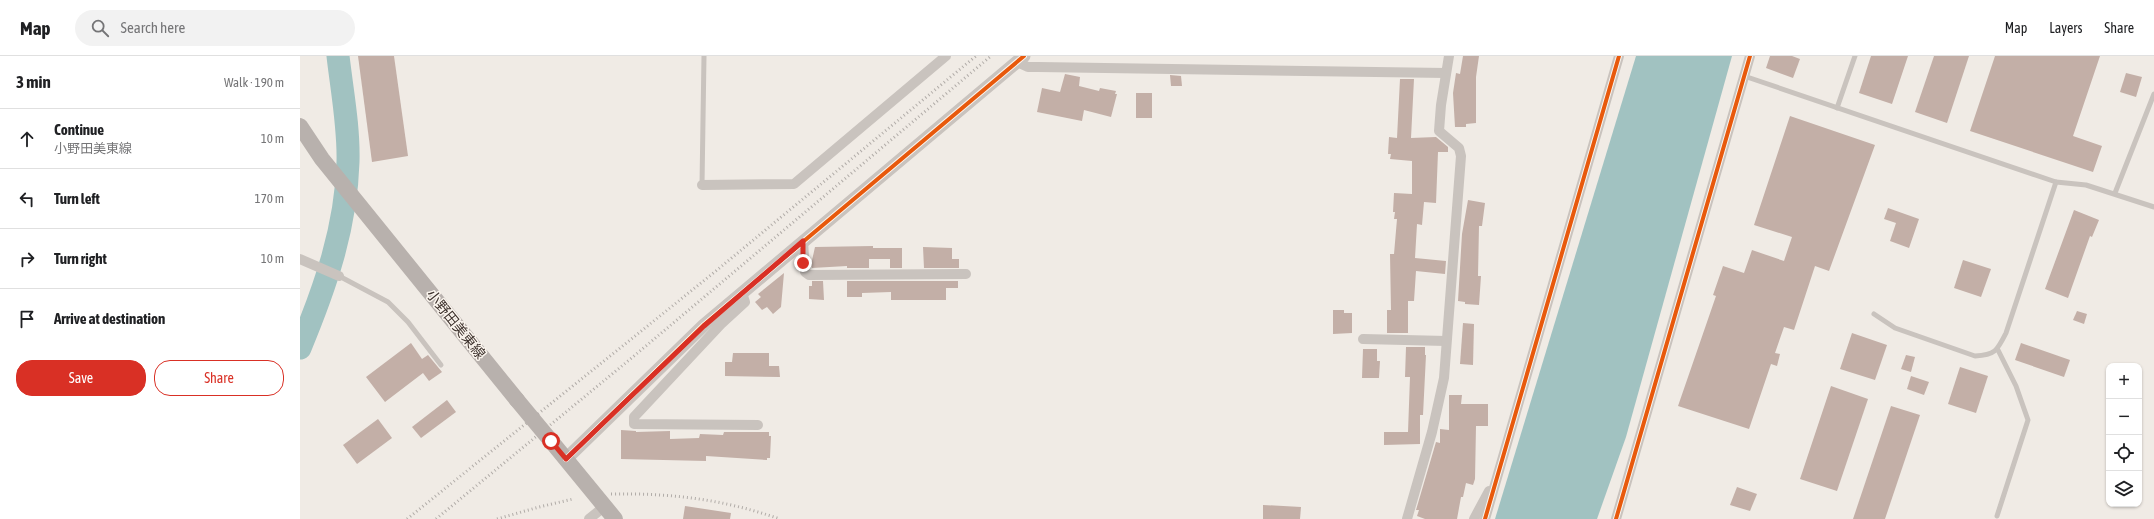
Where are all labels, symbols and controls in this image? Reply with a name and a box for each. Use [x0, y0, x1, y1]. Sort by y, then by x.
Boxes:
search box [75, 10, 355, 46]
text: Map [20, 17, 51, 39]
icon: search [89, 17, 111, 39]
text: Search here [121, 19, 185, 36]
text: Map [2005, 20, 2027, 36]
text: Layers [2049, 20, 2082, 36]
text: Share [2104, 20, 2134, 36]
text: 3 min [16, 72, 51, 92]
text: Walk · 190 m [224, 75, 284, 90]
text: Continue [54, 121, 104, 138]
icon: ahead [16, 128, 38, 150]
text: 10 m [261, 131, 284, 146]
text: 小野田美東線 [54, 141, 132, 156]
icon: left [16, 188, 38, 210]
text: Turn left [54, 190, 100, 207]
text: 170 m [255, 191, 284, 206]
icon: right [16, 248, 38, 270]
text: Turn right [54, 250, 107, 267]
text: 10 m [261, 251, 284, 266]
route end [794, 254, 812, 272]
street label: 小野田美東線 [423, 286, 489, 362]
icon: arrive [16, 308, 38, 330]
text: Arrive at destination [54, 310, 165, 327]
button: Save [16, 360, 146, 396]
button: Share [154, 360, 284, 396]
map controls [2106, 363, 2142, 507]
button: + [2106, 363, 2142, 399]
button: − [2106, 399, 2142, 435]
route start [542, 432, 560, 450]
button: locate [2106, 435, 2142, 471]
button: layers [2106, 471, 2142, 507]

